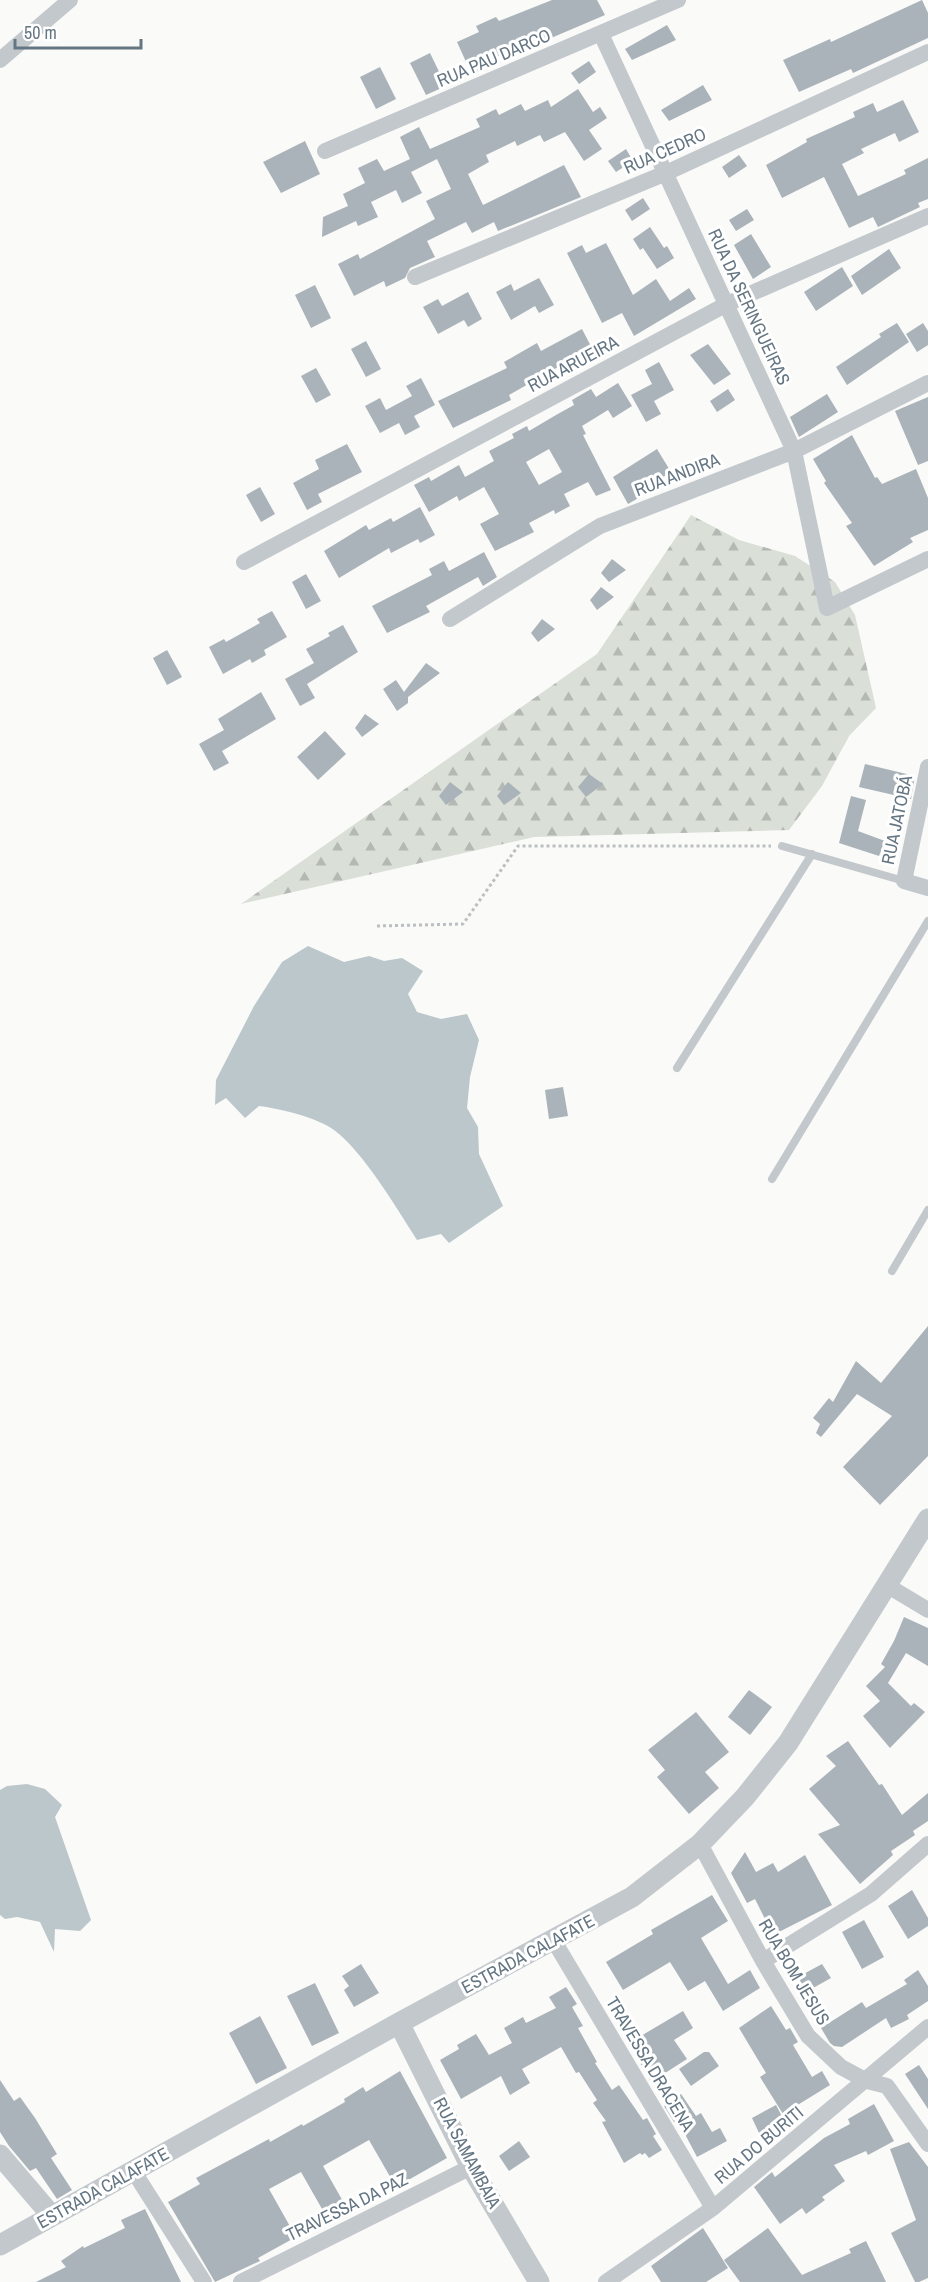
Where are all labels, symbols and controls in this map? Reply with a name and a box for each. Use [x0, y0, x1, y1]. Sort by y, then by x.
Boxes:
scale bar [15, 12, 141, 50]
text: 50 m [24, 20, 57, 45]
street label: RUA PAU DARCO [433, 22, 554, 93]
street label: RUA CEDRO [620, 121, 710, 180]
street label: RUA DA SERINGUEIRAS [702, 225, 797, 389]
street label: RUA ARUEIRA [523, 329, 623, 398]
street label: RUA ANDIRA [631, 447, 723, 502]
street label: RUA JATOBÁ [875, 773, 918, 867]
street label: ESTRADA CALAFATE [457, 1908, 599, 1999]
street label: RUA BOM JESUS [753, 1914, 836, 2030]
street label: TRAVESSA DRACENA [600, 1992, 701, 2136]
street label: RUA SAMAMBAIA [428, 2093, 507, 2213]
street label: RUA DO BURITI [709, 2100, 808, 2189]
street label: ESTRADA CALAFATE [32, 2141, 173, 2234]
street label: TRAVESSA DA PAZ [282, 2166, 412, 2247]

